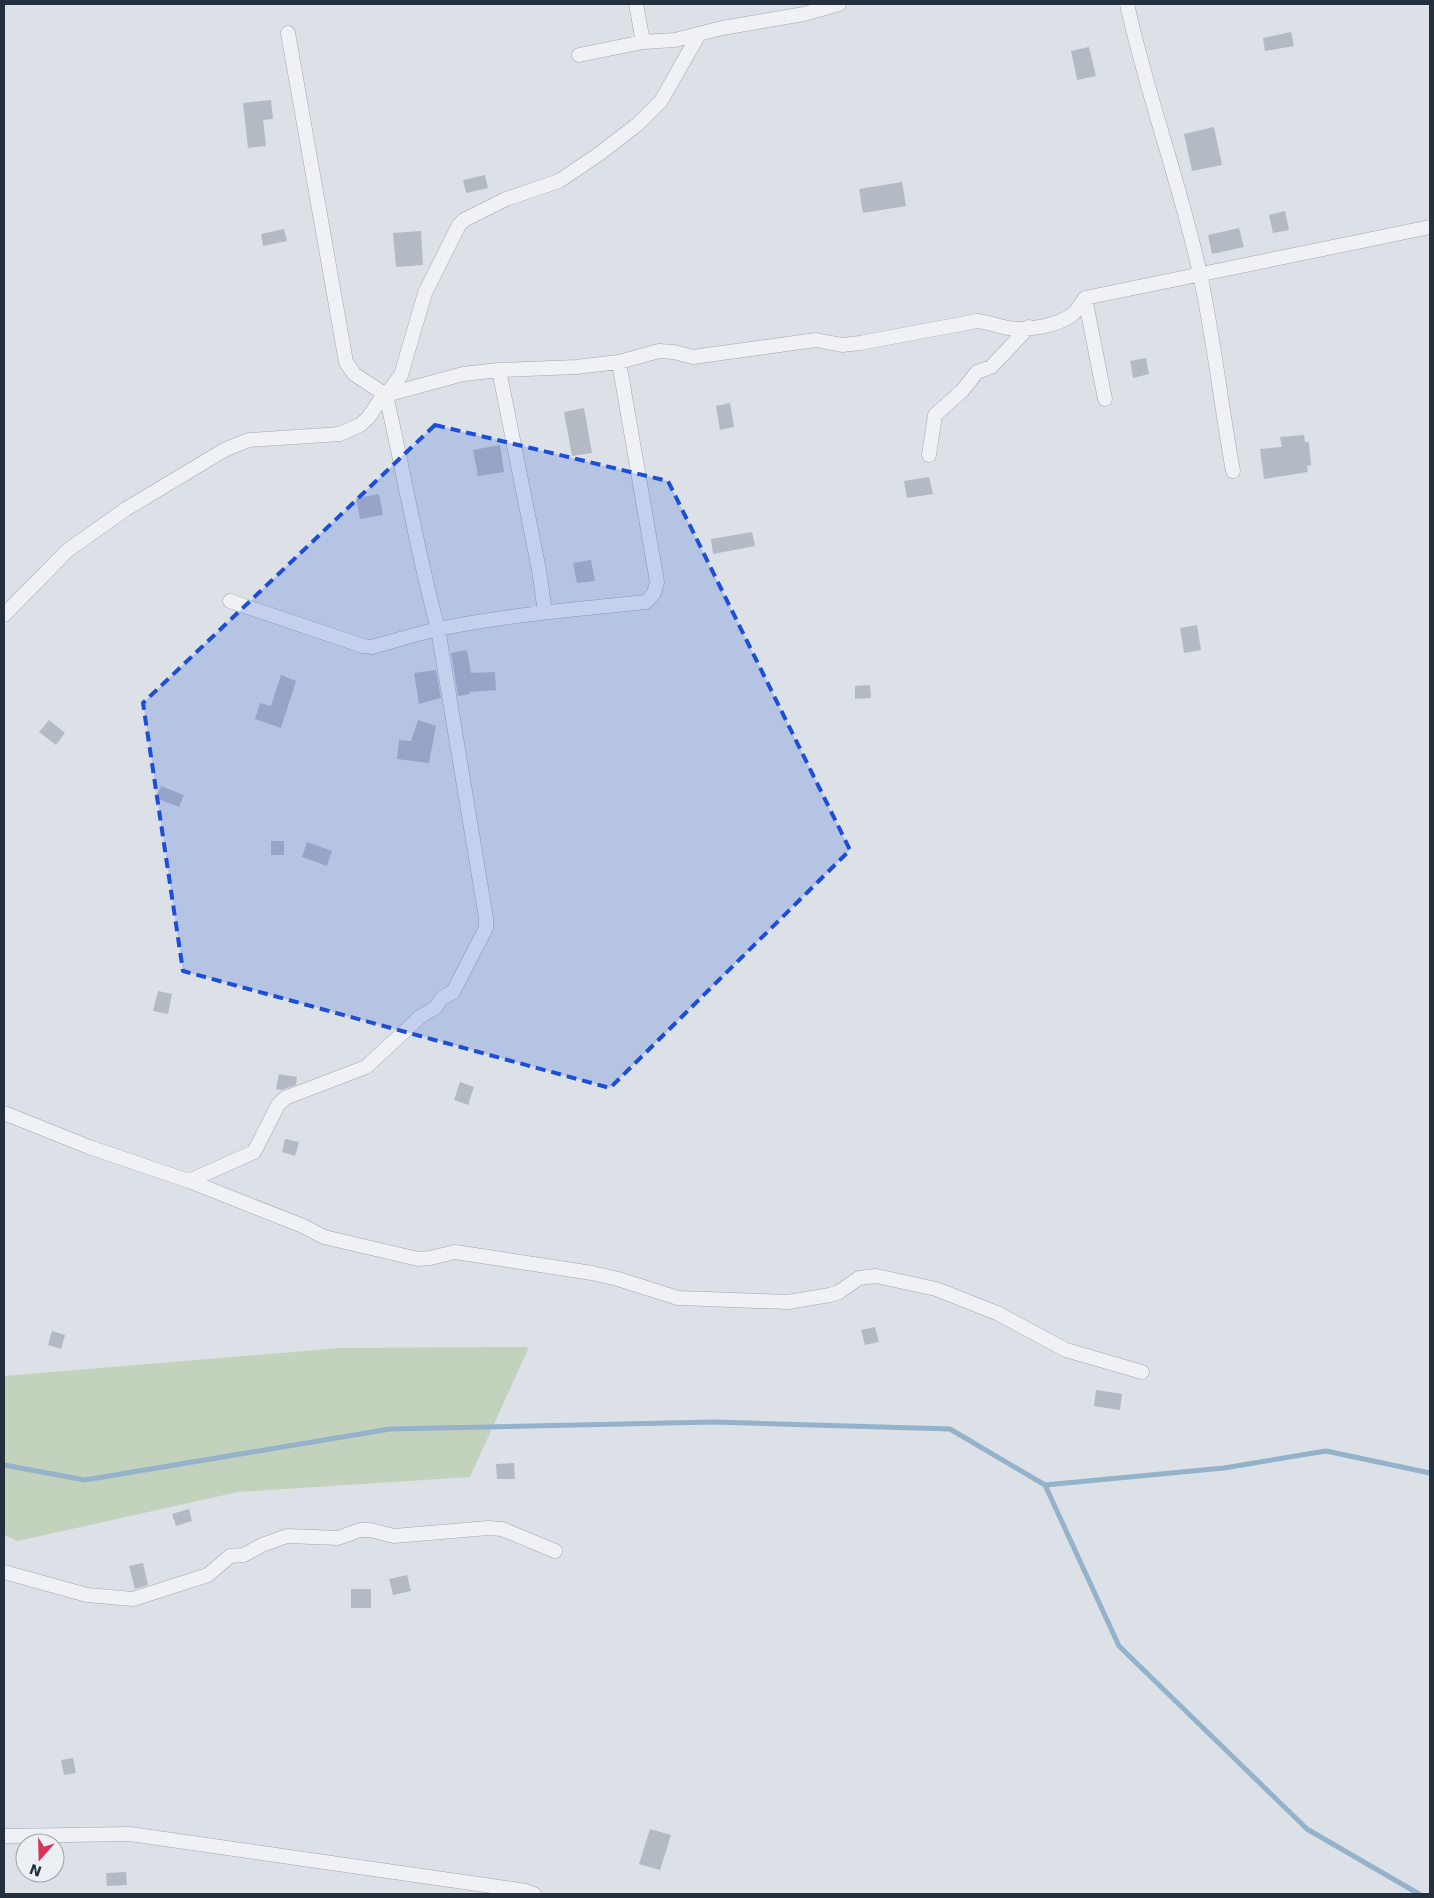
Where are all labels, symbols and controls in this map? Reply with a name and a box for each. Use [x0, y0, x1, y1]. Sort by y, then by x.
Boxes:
north arrow [15, 1833, 65, 1883]
text: N [27, 1861, 44, 1880]

